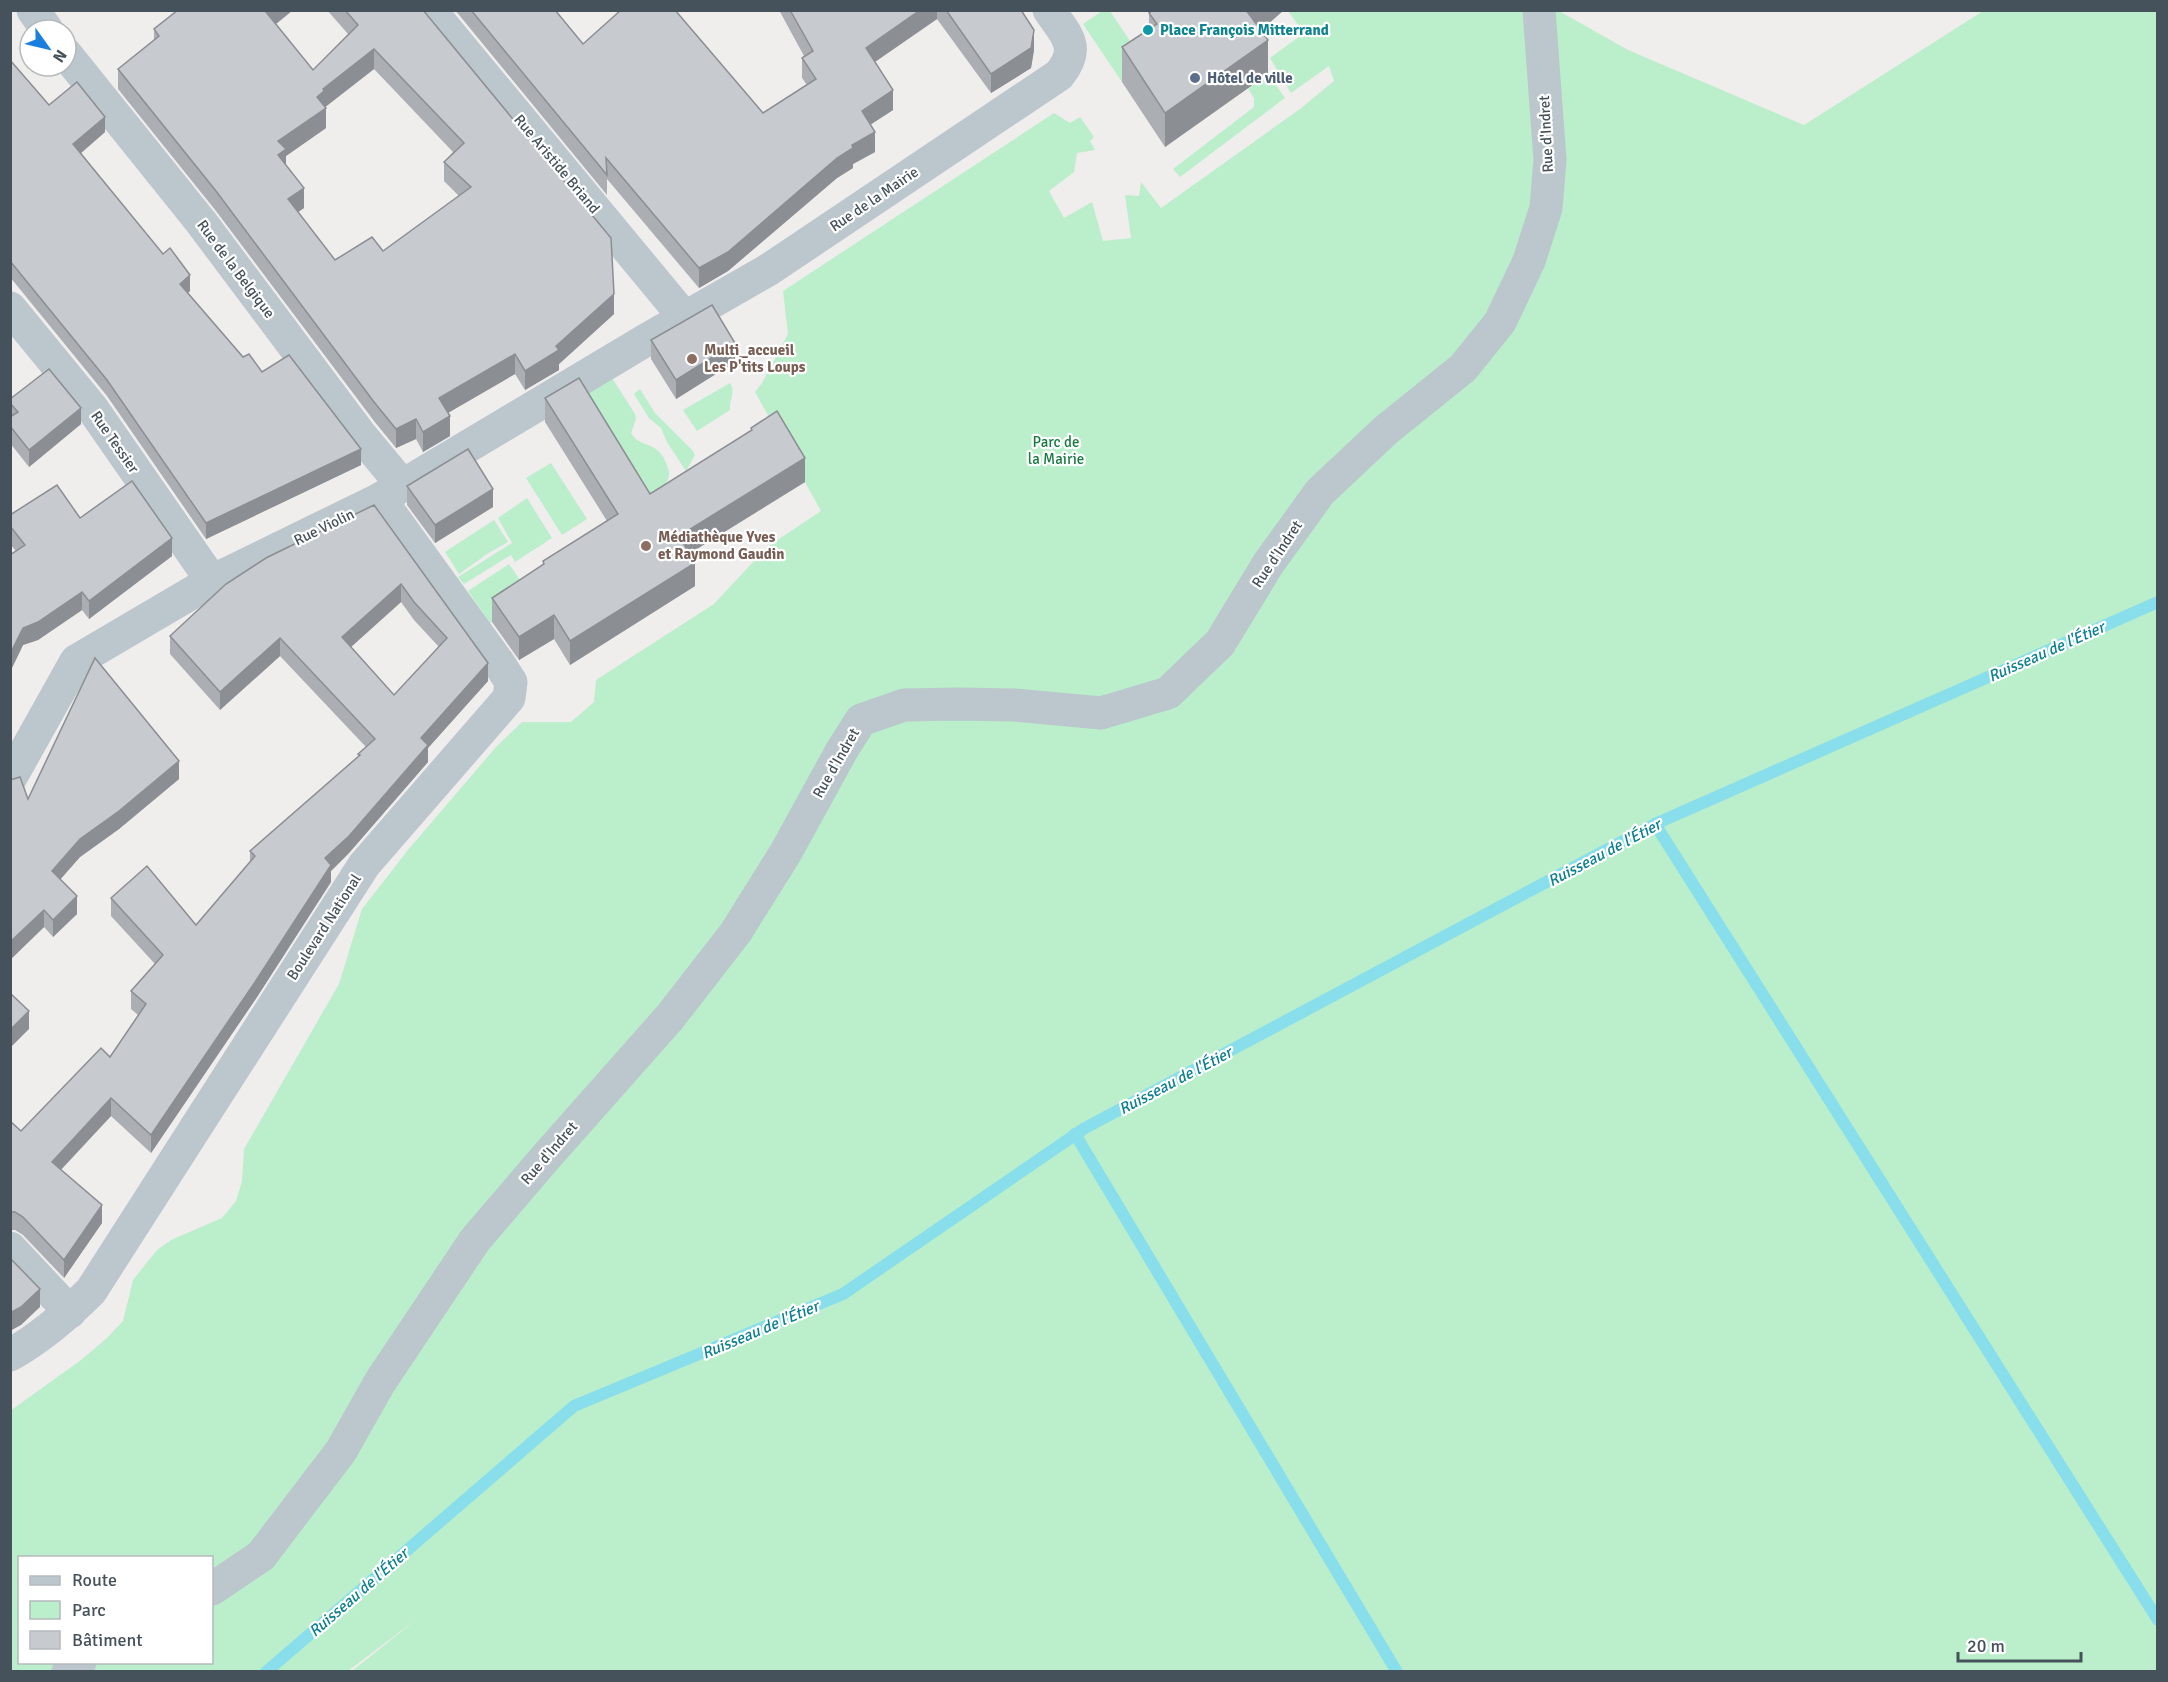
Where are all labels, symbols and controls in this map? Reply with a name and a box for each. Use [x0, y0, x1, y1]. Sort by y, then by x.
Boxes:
north arrow [18, 18, 78, 78]
place label: Place François Mitterrand [1160, 21, 1329, 39]
marker: Place François Mitterrand [1141, 23, 1155, 37]
text: N [48, 46, 71, 66]
place label: Hôtel de ville [1207, 69, 1293, 87]
marker: Hôtel de ville [1188, 71, 1202, 85]
street label: Rue d'Indret [1535, 95, 1557, 173]
street label: Rue Aristide Briand [510, 111, 604, 217]
street label: Rue de la Mairie [826, 163, 922, 235]
street label: Rue de la Belgique [193, 216, 279, 322]
place label: Multi_accueil Les P'tits Loups [704, 341, 806, 376]
marker: Multi_accueil Les P'tits Loups [685, 352, 699, 366]
street label: Rue Tessier [87, 408, 143, 477]
park label: Parc de la Mairie [1028, 433, 1084, 468]
street label: Rue Violin [291, 505, 357, 549]
street label: Rue d'Indret [1248, 517, 1306, 591]
place label: Médiathèque Yves et Raymond Gaudin [658, 528, 785, 563]
marker: Médiathèque Yves et Raymond Gaudin [639, 539, 653, 553]
water label: Ruisseau de l'Étier [1985, 616, 2110, 686]
street label: Rue d'Indret [809, 725, 863, 801]
water label: Ruisseau de l'Étier [1545, 814, 1666, 891]
street label: Boulevard National [283, 871, 365, 983]
water label: Ruisseau de l'Étier [1116, 1042, 1237, 1119]
street label: Rue d'Indret [517, 1118, 581, 1188]
water label: Ruisseau de l'Étier [699, 1295, 824, 1364]
water label: Ruisseau de l'Étier [305, 1543, 414, 1641]
legend [18, 1556, 213, 1664]
text: Route [72, 1569, 117, 1591]
text: Parc [72, 1599, 106, 1621]
scale bar [1958, 1625, 2081, 1663]
text: Bâtiment [72, 1629, 143, 1651]
text: 20 m [1967, 1635, 2005, 1657]

